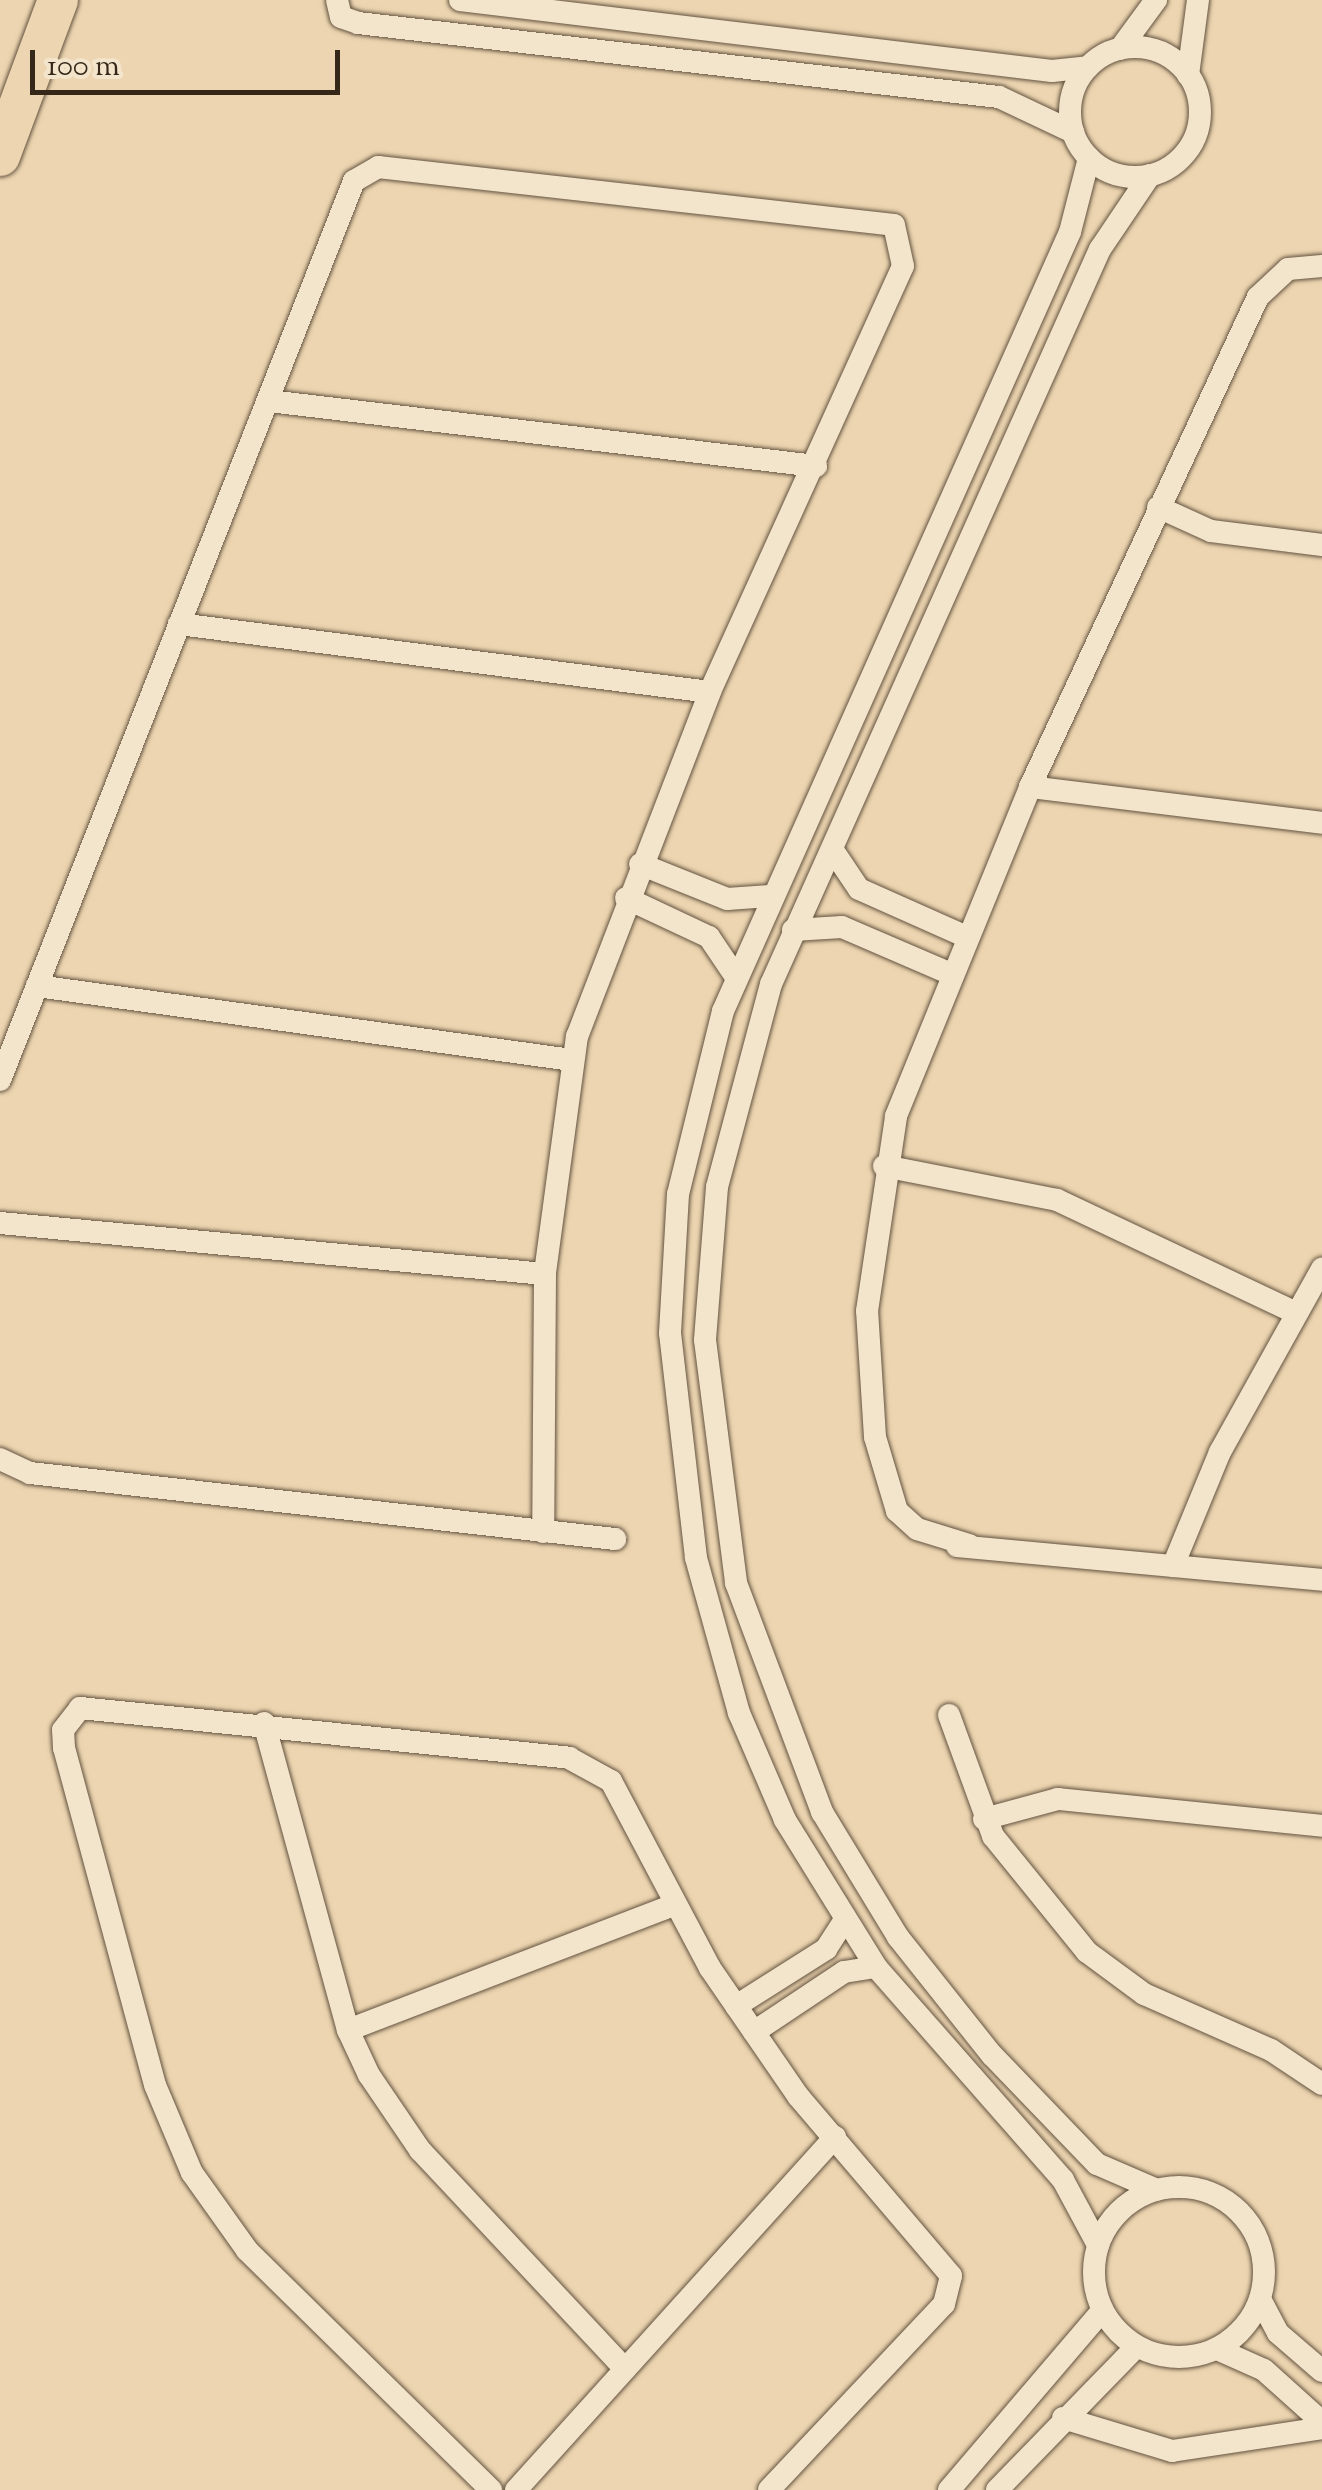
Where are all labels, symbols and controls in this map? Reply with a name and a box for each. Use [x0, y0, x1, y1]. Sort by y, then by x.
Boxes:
scale bar [35, 30, 345, 92]
text: 100 m [47, 46, 120, 89]

